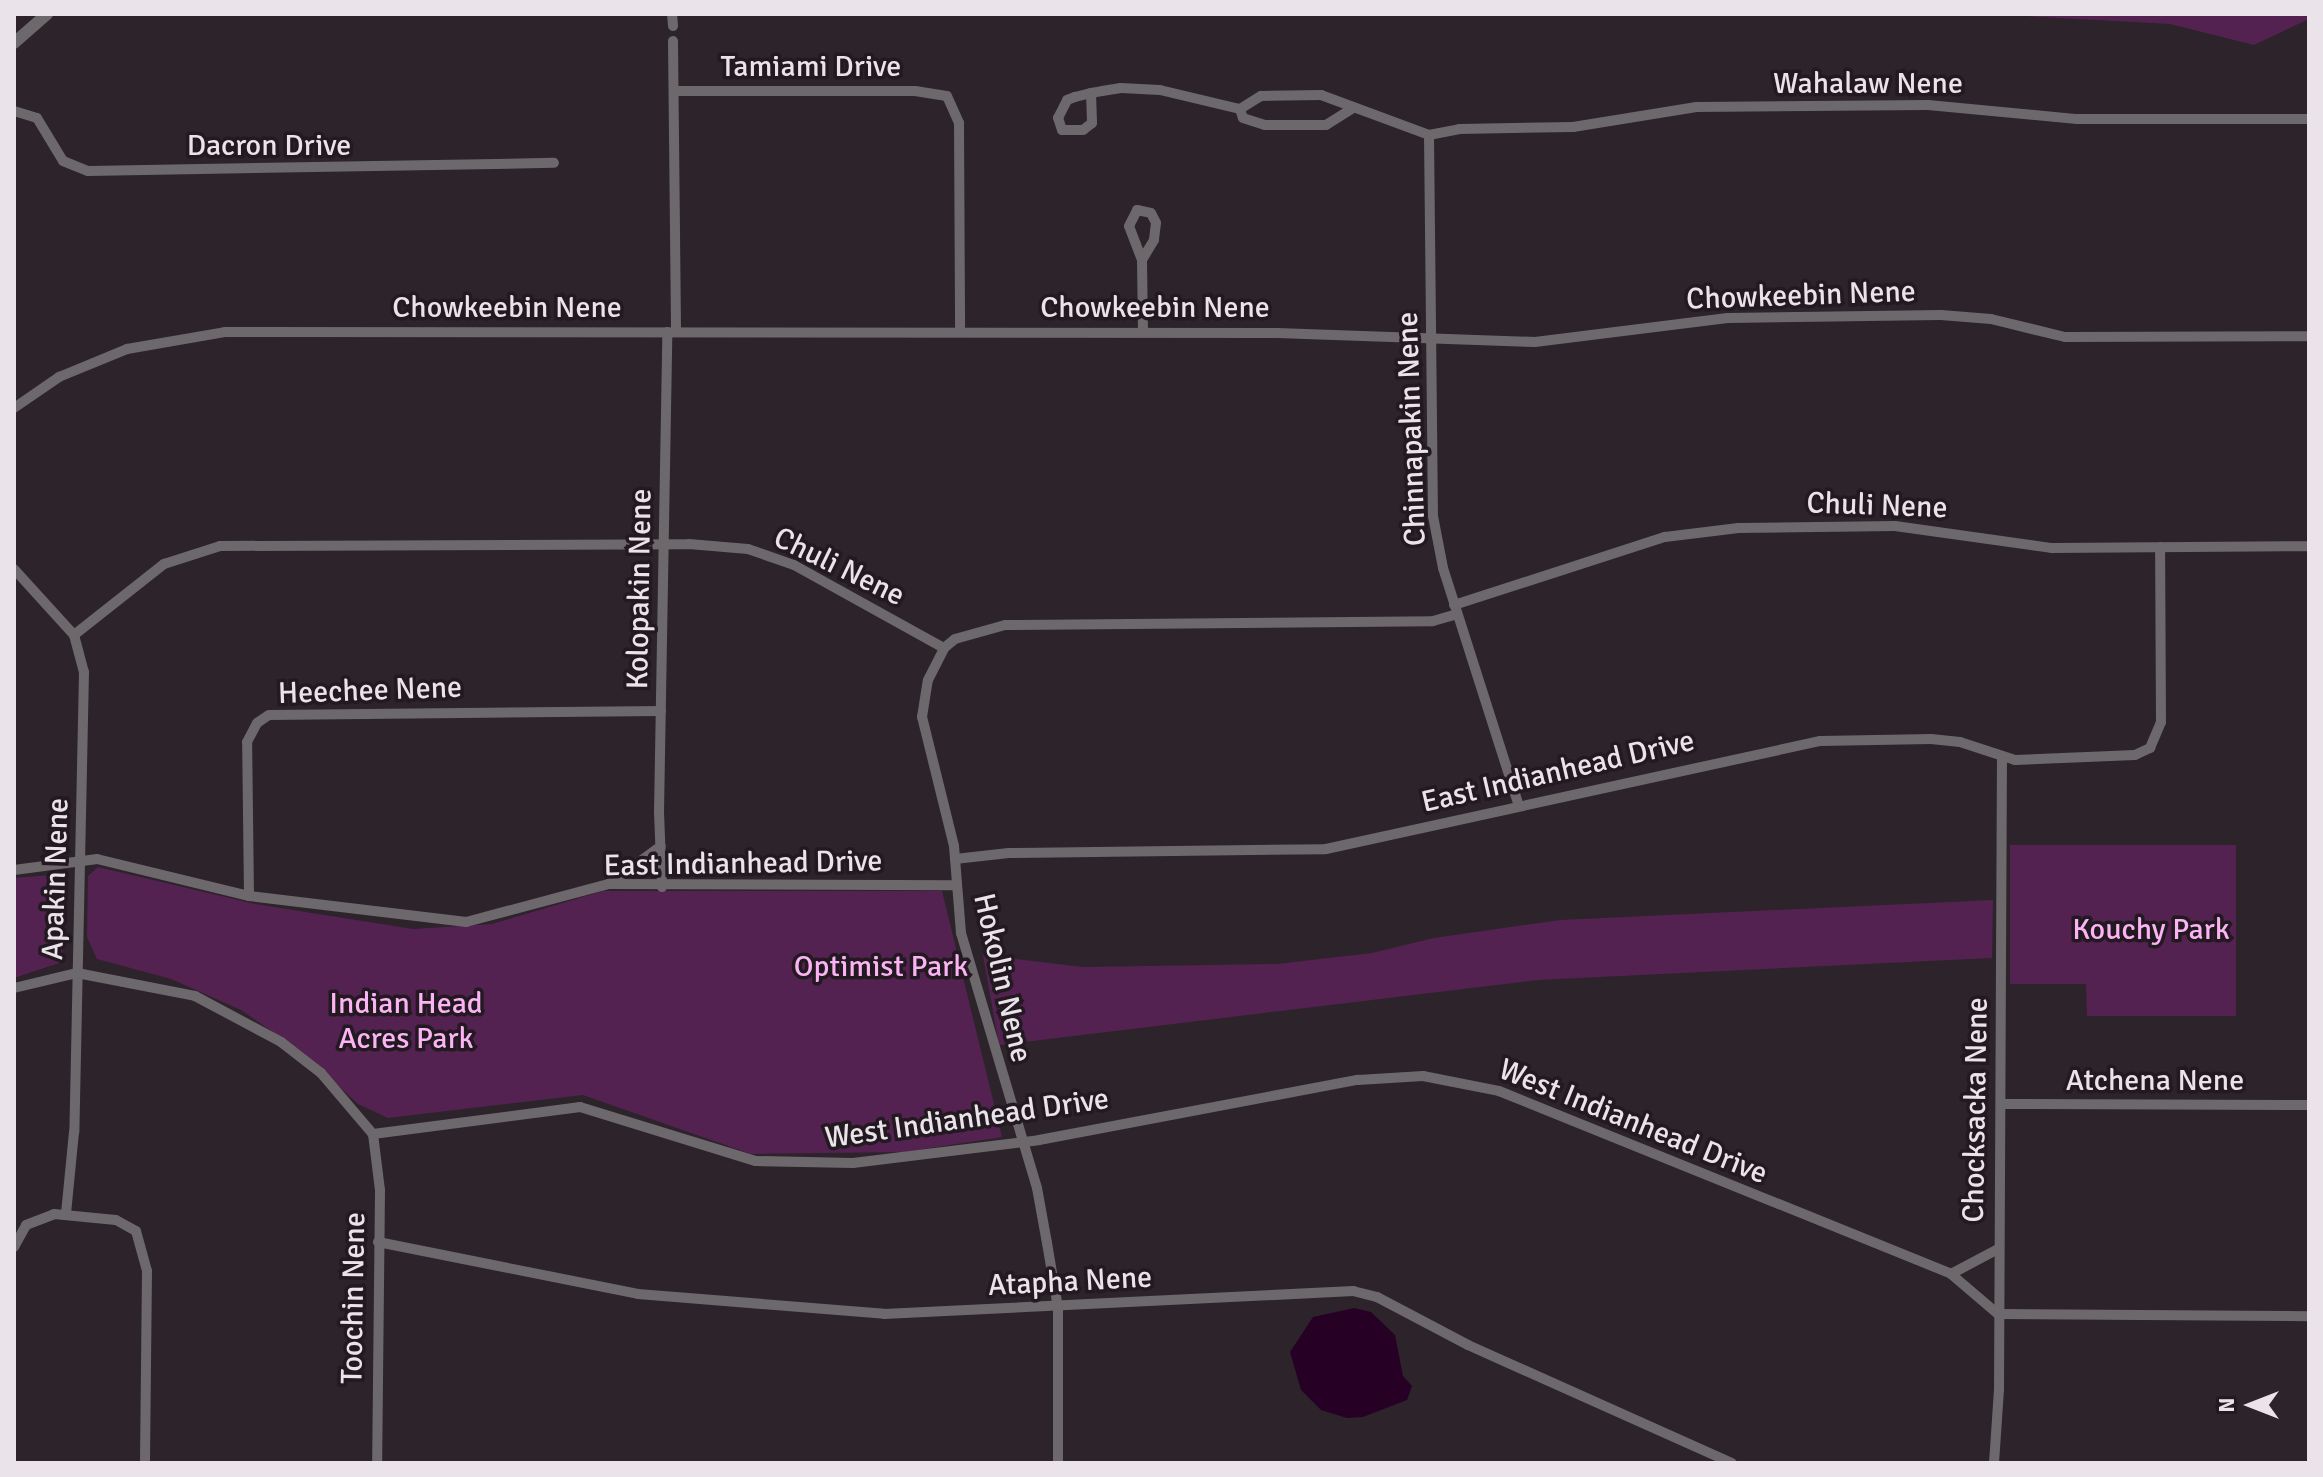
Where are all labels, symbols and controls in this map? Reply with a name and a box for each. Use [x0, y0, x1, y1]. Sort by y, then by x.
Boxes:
street label: Tamiami Drive [721, 49, 901, 85]
street label: Wahalaw Nene [1773, 66, 1963, 102]
street label: Dacron Drive [187, 128, 351, 164]
street label: Chowkeebin Nene [1686, 274, 1916, 318]
street label: Chowkeebin Nene [392, 290, 622, 326]
street label: Chowkeebin Nene [1040, 290, 1270, 326]
street label: Chinnapakin Nene [1390, 311, 1434, 547]
street label: Chuli Nene [1806, 486, 1948, 526]
street label: Kolopakin Nene [620, 488, 660, 690]
street label: Chuli Nene [768, 520, 910, 614]
street label: Heechee Nene [277, 670, 463, 712]
street label: East Indianhead Drive [1418, 723, 1698, 821]
street label: Apakin Nene [35, 797, 77, 961]
street label: East Indianhead Drive [603, 844, 883, 884]
street label: Hokolin Nene [965, 890, 1039, 1066]
park label: Kouchy Park [2072, 912, 2230, 948]
park label: Optimist Park [794, 949, 968, 985]
park label: Indian Head Acres Park [329, 986, 483, 1056]
street label: Chocksacka Nene [1956, 997, 1996, 1223]
street label: West Indianhead Drive [1494, 1052, 1772, 1192]
street label: Atchena Nene [2066, 1063, 2244, 1099]
street label: West Indianhead Drive [823, 1081, 1111, 1157]
street label: Toochin Nene [335, 1212, 373, 1384]
street label: Atapha Nene [987, 1260, 1153, 1304]
north arrow [2211, 1365, 2291, 1445]
text: N [2213, 1397, 2240, 1413]

